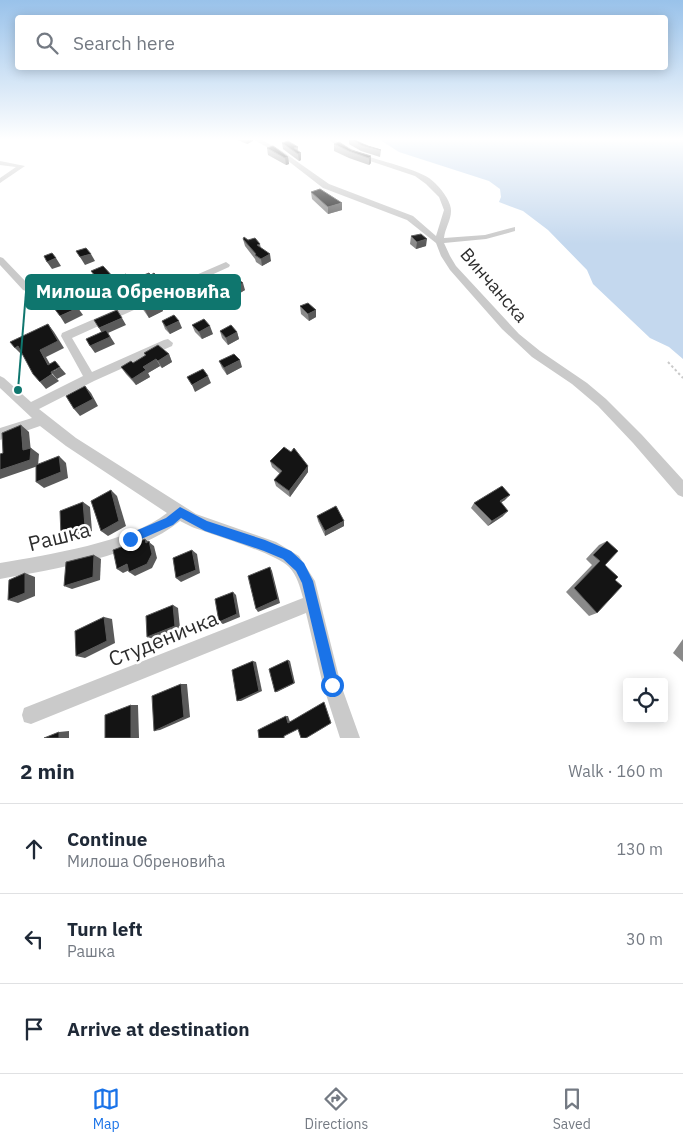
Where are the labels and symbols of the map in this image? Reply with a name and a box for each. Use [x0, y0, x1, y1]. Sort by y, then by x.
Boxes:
street label: Винчанска [455, 243, 533, 327]
callout: Милоша Обреновића [26, 275, 240, 309]
text: Милоша Обреновића [36, 279, 230, 303]
street label: Рашка [25, 515, 93, 557]
route end [119, 528, 142, 551]
street label: Студеничка [104, 603, 222, 673]
route start [321, 674, 344, 697]

